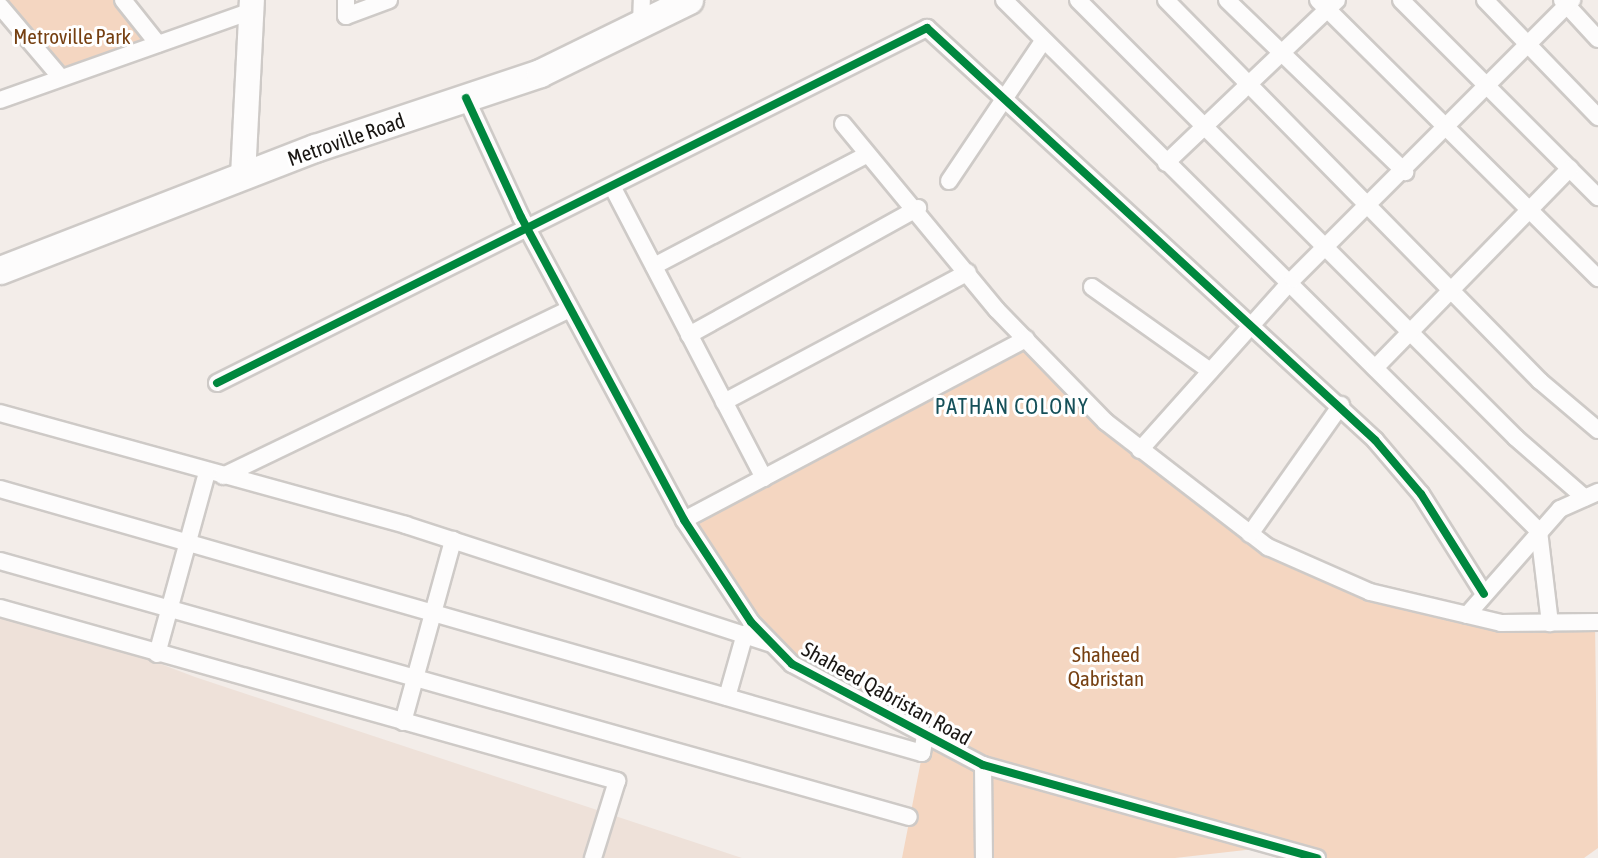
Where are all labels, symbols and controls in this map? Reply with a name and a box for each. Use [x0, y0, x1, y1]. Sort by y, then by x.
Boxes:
park label: Metroville Park [13, 23, 131, 49]
street label: Metroville Road [284, 107, 408, 171]
district label: PATHAN COLONY [935, 394, 1089, 420]
street label: Shaheed Qabristan Road [798, 636, 976, 750]
park label: Shaheed Qabristan [1068, 641, 1144, 691]

